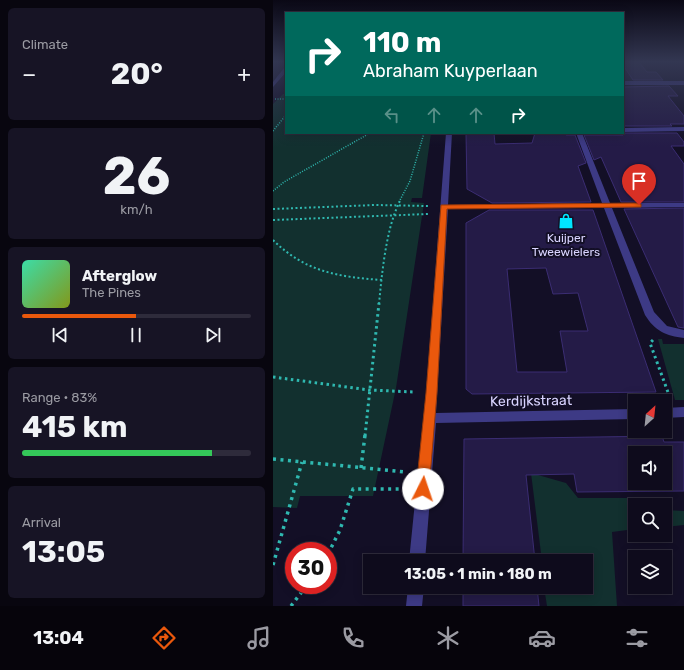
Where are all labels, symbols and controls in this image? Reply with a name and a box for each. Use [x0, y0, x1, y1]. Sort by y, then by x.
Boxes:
text: 110 m [363, 26, 441, 59]
icon: right [297, 28, 349, 80]
text: Climate [22, 37, 68, 52]
text: 20° [111, 56, 163, 92]
text: Abraham Kuyperlaan [363, 60, 538, 82]
text: − [22, 61, 36, 88]
text: + [237, 61, 251, 88]
icon: left [381, 104, 403, 126]
icon: ahead [423, 104, 445, 126]
icon: ahead [465, 104, 487, 126]
icon: right [507, 104, 529, 126]
text: 26 [103, 145, 170, 207]
pin [622, 164, 656, 205]
icon: arrive [628, 170, 650, 192]
text: km/h [120, 202, 153, 217]
shop icon: Kuijper Tweewielers [557, 212, 575, 230]
place label: Kuijper Tweewielers [532, 231, 600, 259]
text: Afterglow [82, 267, 157, 285]
text: The Pines [82, 285, 141, 300]
icon: previous [49, 324, 71, 346]
icon: pause [125, 324, 147, 346]
icon: next [202, 324, 224, 346]
text: Range · 83% [22, 390, 97, 405]
street label: Kerdijkstraat [490, 392, 573, 410]
north arrow [628, 394, 672, 438]
map controls [628, 394, 672, 594]
text: 415 km [22, 409, 127, 445]
button: sound [628, 446, 672, 490]
position arrow [402, 468, 444, 510]
button: search [628, 498, 672, 542]
text: Arrival [22, 515, 61, 530]
text: 13:05 [22, 534, 105, 570]
speed limit sign: 30 [285, 542, 337, 594]
button: layers [628, 550, 672, 594]
text: 13:05 · 1 min · 180 m [404, 565, 552, 583]
icon: directions [150, 624, 178, 652]
icon: music [245, 624, 273, 652]
icon: phone [339, 624, 367, 652]
icon: climate [434, 624, 462, 652]
icon: car [528, 624, 556, 652]
icon: filters [623, 624, 651, 652]
text: 13:04 [33, 627, 84, 649]

